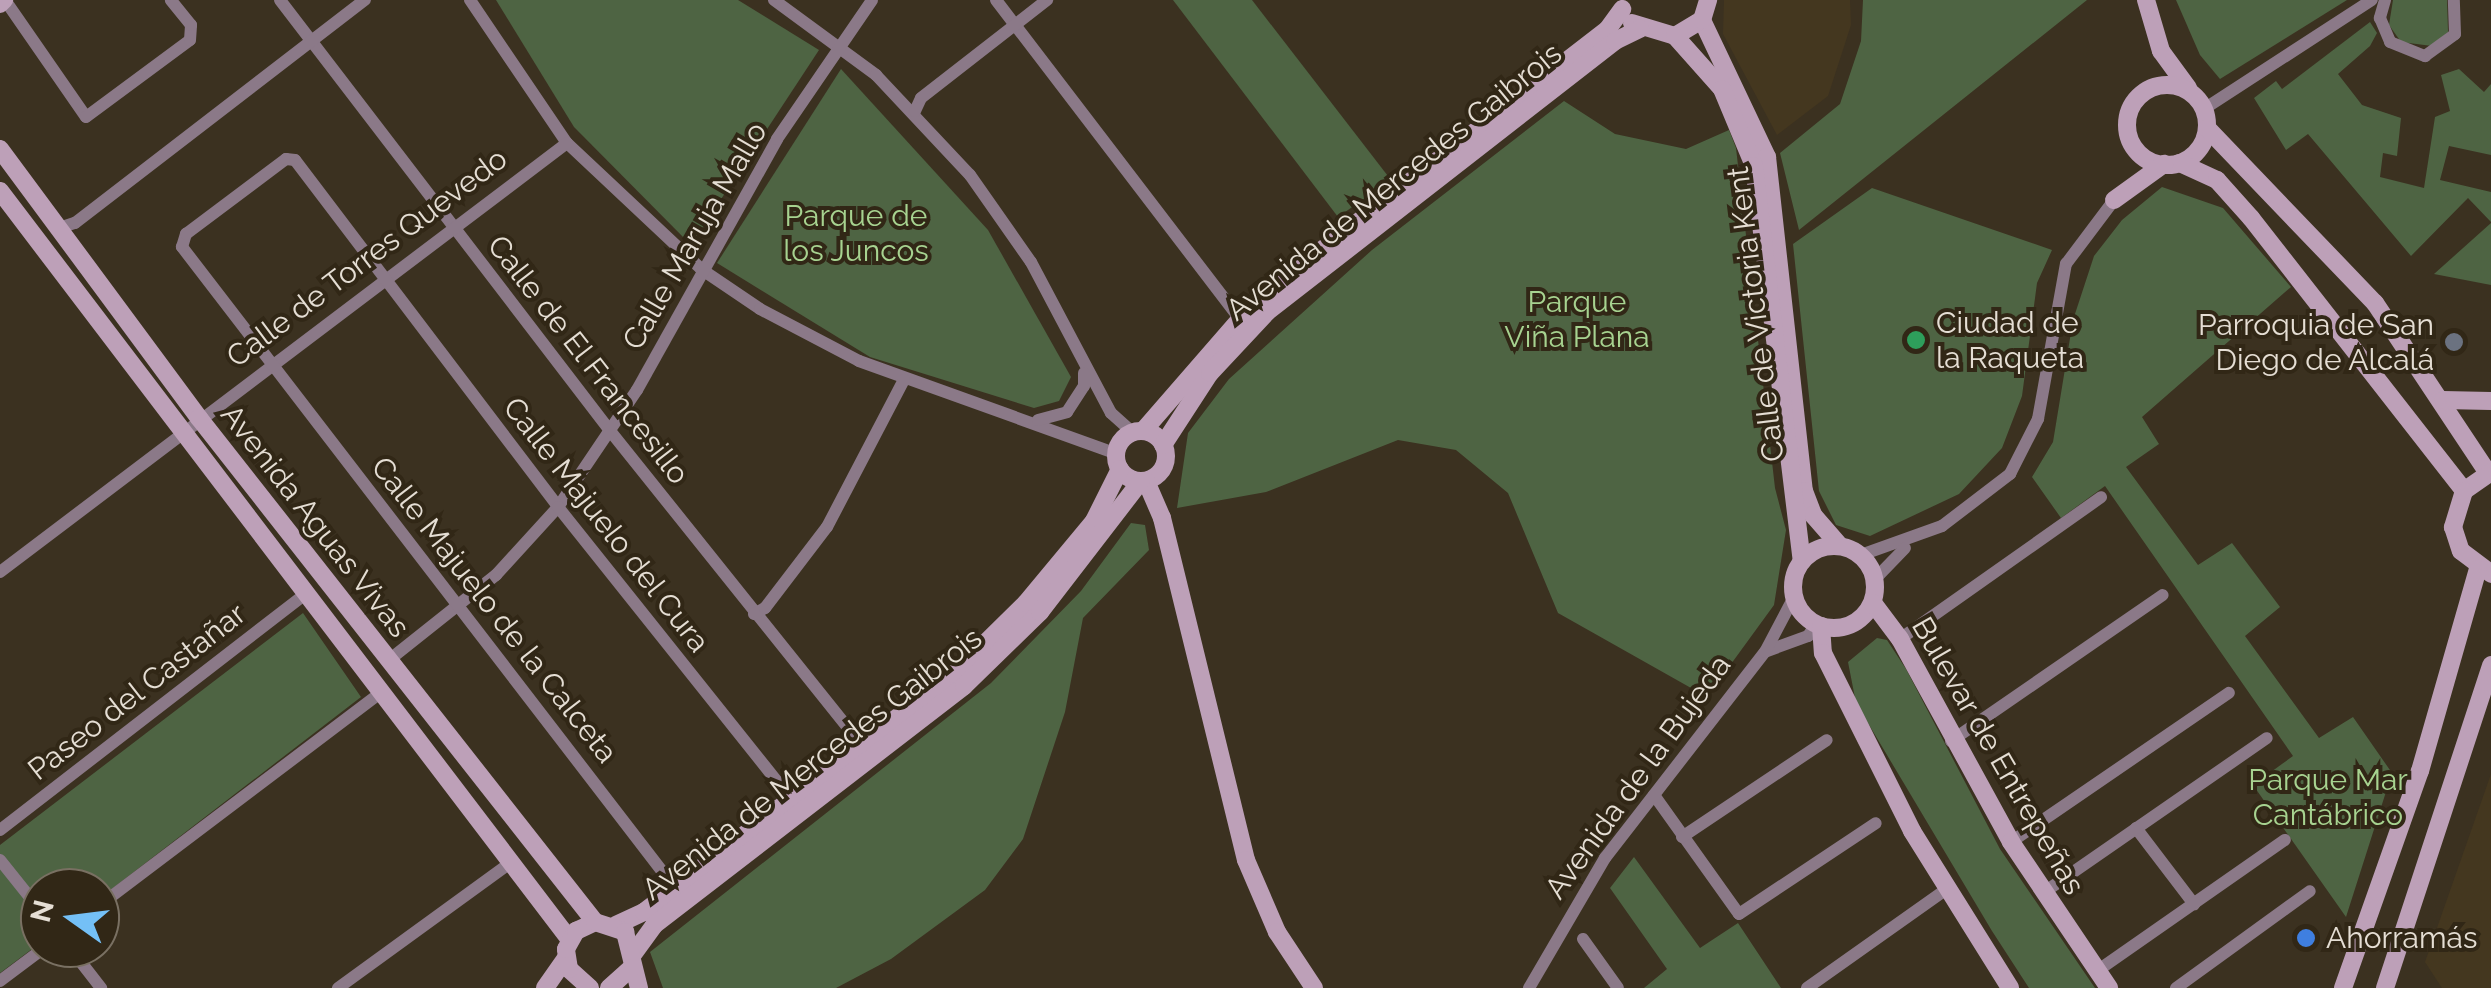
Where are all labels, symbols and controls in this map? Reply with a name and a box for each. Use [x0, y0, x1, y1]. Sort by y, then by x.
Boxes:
street label: Avenida de Mercedes Gaibrois [1219, 36, 1569, 328]
street label: Calle Maruja Mallo [615, 116, 775, 356]
street label: Calle de Torres Quevedo [219, 141, 515, 375]
street label: Calle de Victoria Kent [1720, 164, 1792, 464]
park label: Parque de los Juncos [783, 198, 929, 268]
street label: Calle de El Francesillo [479, 228, 697, 492]
park label: Parque Viña Plana [1504, 284, 1650, 354]
place label: Ciudad de la Raqueta [1936, 305, 2084, 376]
place label: Parroquia de San Diego de Alcalá [2198, 307, 2434, 378]
marker: Ciudad de la Raqueta [1905, 329, 1927, 351]
marker: Parroquia de San Diego de Alcalá [2443, 331, 2465, 353]
street label: Calle Majuelo del Cura [495, 390, 717, 660]
street label: Avenida Aguas Vivas [212, 397, 418, 645]
street label: Calle Majuelo de la Calceta [363, 450, 625, 770]
street label: Paseo del Castañar [21, 596, 253, 788]
street label: Bulevar de Entrepeñas [1904, 611, 2092, 901]
street label: Avenida de Mercedes Gaibrois [635, 620, 989, 908]
street label: Avenida de la Bujeda [1538, 648, 1738, 906]
park label: Parque Mar Cantábrico [2248, 762, 2408, 832]
north arrow [20, 868, 120, 968]
text: N [24, 897, 61, 925]
place label: Ahorramás [2326, 920, 2477, 956]
marker: Ahorramás [2295, 927, 2317, 949]

